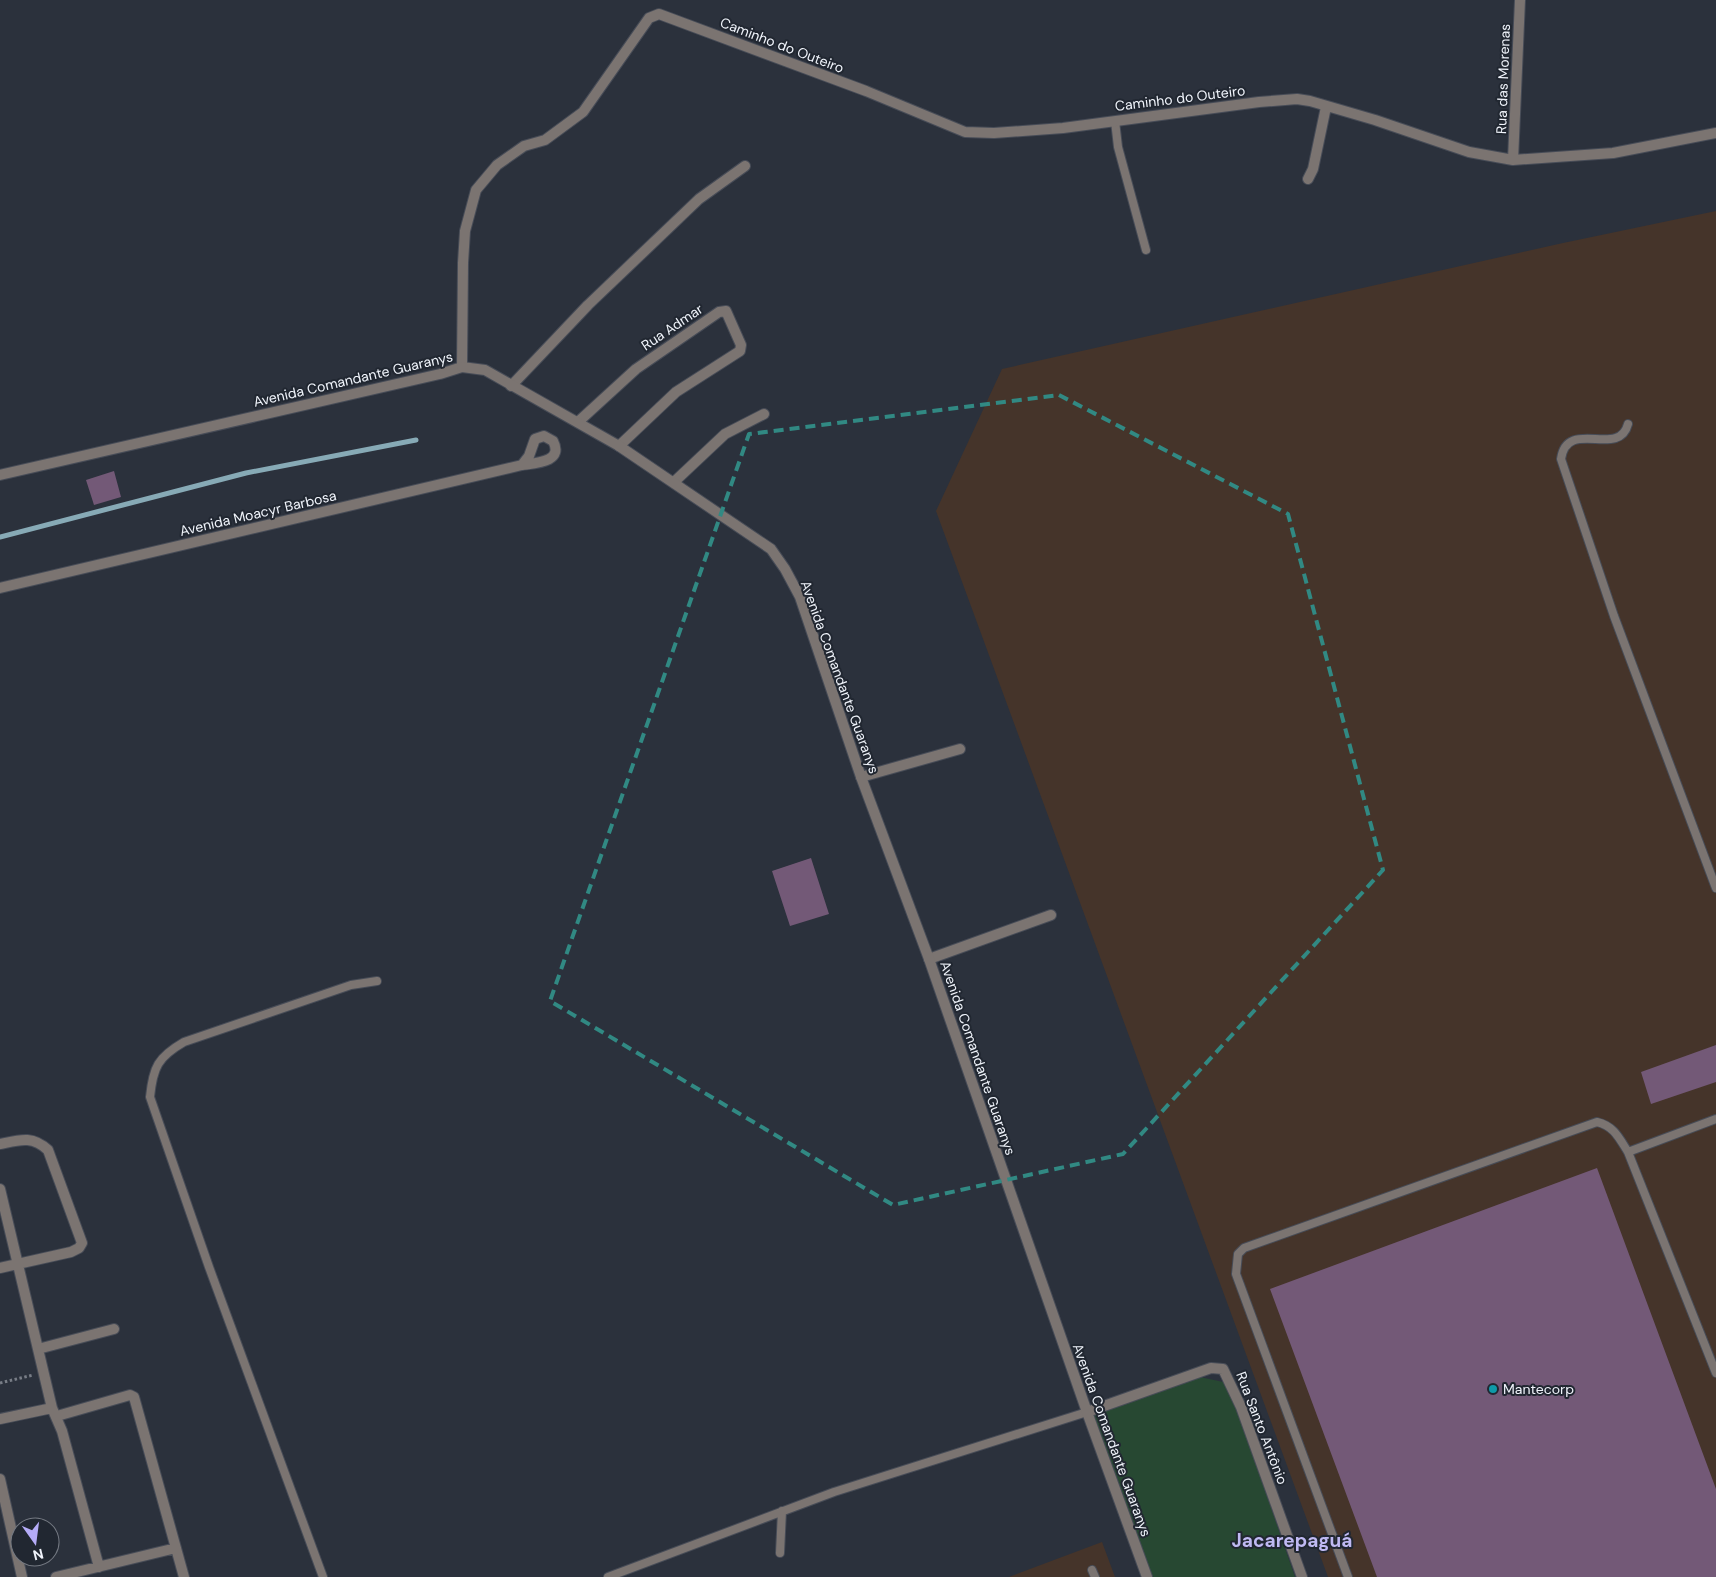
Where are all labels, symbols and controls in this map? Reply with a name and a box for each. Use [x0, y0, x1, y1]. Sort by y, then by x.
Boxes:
street label: Caminho do Outeiro [718, 13, 846, 77]
street label: Rua das Morenas [1492, 23, 1514, 135]
street label: Caminho do Outeiro [1114, 81, 1246, 115]
street label: Rua Admar [638, 300, 706, 354]
street label: Avenida Comandante Guaranys [251, 347, 455, 411]
street label: Avenida Moacyr Barbosa [178, 486, 338, 540]
street label: Avenida Comandante Guaranys [797, 578, 883, 776]
street label: Avenida Comandante Guaranys [936, 959, 1020, 1157]
street label: Avenida Comandante Guaranys [1069, 1341, 1155, 1539]
street label: Rua Santo Antônio [1232, 1369, 1292, 1487]
place label: Mantecorp [1503, 1380, 1574, 1398]
marker: Mantecorp [1487, 1383, 1499, 1395]
north arrow [10, 1517, 60, 1567]
district label: Jacarepaguá [1232, 1528, 1352, 1553]
text: N [31, 1545, 45, 1565]

